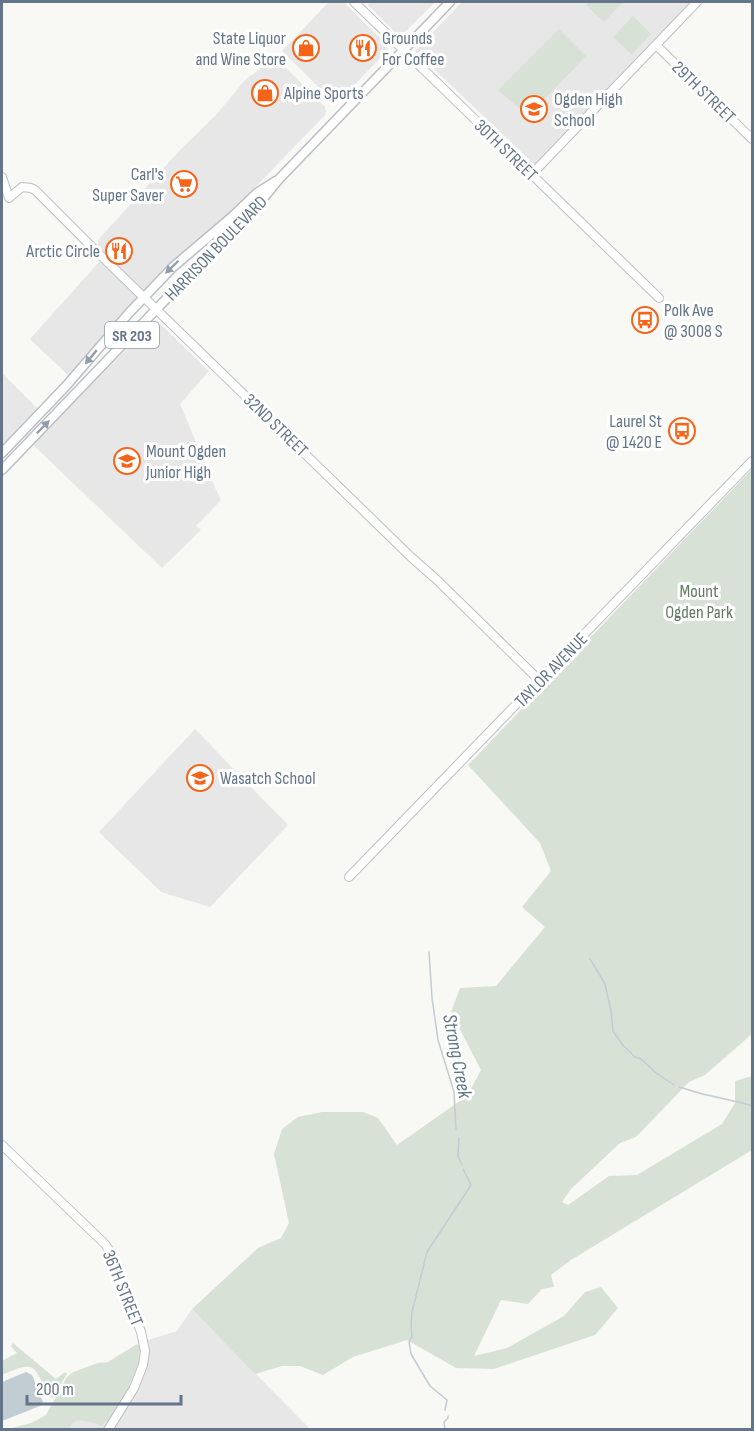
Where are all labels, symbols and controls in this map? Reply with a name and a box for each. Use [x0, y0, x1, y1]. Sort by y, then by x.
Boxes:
place label: State Liquor and Wine Store [195, 28, 286, 70]
place label: Grounds For Coffee [382, 28, 444, 70]
shop icon: State Liquor and Wine Store [291, 33, 321, 63]
restaurant icon: Grounds For Coffee [348, 33, 378, 63]
street label: 29TH STREET [668, 57, 740, 128]
shop icon: Alpine Sports [250, 78, 280, 108]
place label: Alpine Sports [283, 83, 364, 104]
place label: Ogden High School [554, 89, 623, 131]
school or university icon: Ogden High School [519, 94, 549, 124]
street label: 30TH STREET [470, 115, 542, 186]
place label: Carl's Super Saver [92, 164, 164, 206]
supermarket icon: Carl's Super Saver [169, 169, 199, 199]
street label: HARRISON BOULEVARD [161, 191, 272, 305]
restaurant icon: Arctic Circle [104, 236, 134, 266]
place label: Arctic Circle [25, 241, 100, 262]
one-way arrow [166, 260, 180, 274]
place label: Polk Ave @ 3008 S [664, 300, 723, 342]
bus stop icon: Polk Ave @ 3008 S [630, 305, 660, 335]
road number: SR 203 [105, 322, 159, 348]
one-way arrow [85, 349, 98, 364]
street label: 32ND STREET [239, 390, 312, 461]
place label: Laurel St @ 1420 E [606, 411, 663, 453]
bus stop icon: Laurel St @ 1420 E [667, 416, 697, 446]
one-way arrow [36, 420, 50, 435]
place label: Mount Ogden Junior High [145, 441, 226, 483]
school or university icon: Mount Ogden Junior High [112, 446, 142, 476]
park label: Mount Ogden Park [665, 581, 733, 623]
street label: TAYLOR AVENUE [511, 629, 592, 712]
school or university icon: Wasatch School [185, 763, 215, 793]
place label: Wasatch School [220, 768, 316, 789]
water label: Strong Creek [437, 1012, 477, 1101]
street label: 36TH STREET [98, 1247, 147, 1329]
scale bar [27, 1368, 182, 1406]
text: 200 m [36, 1379, 74, 1400]

